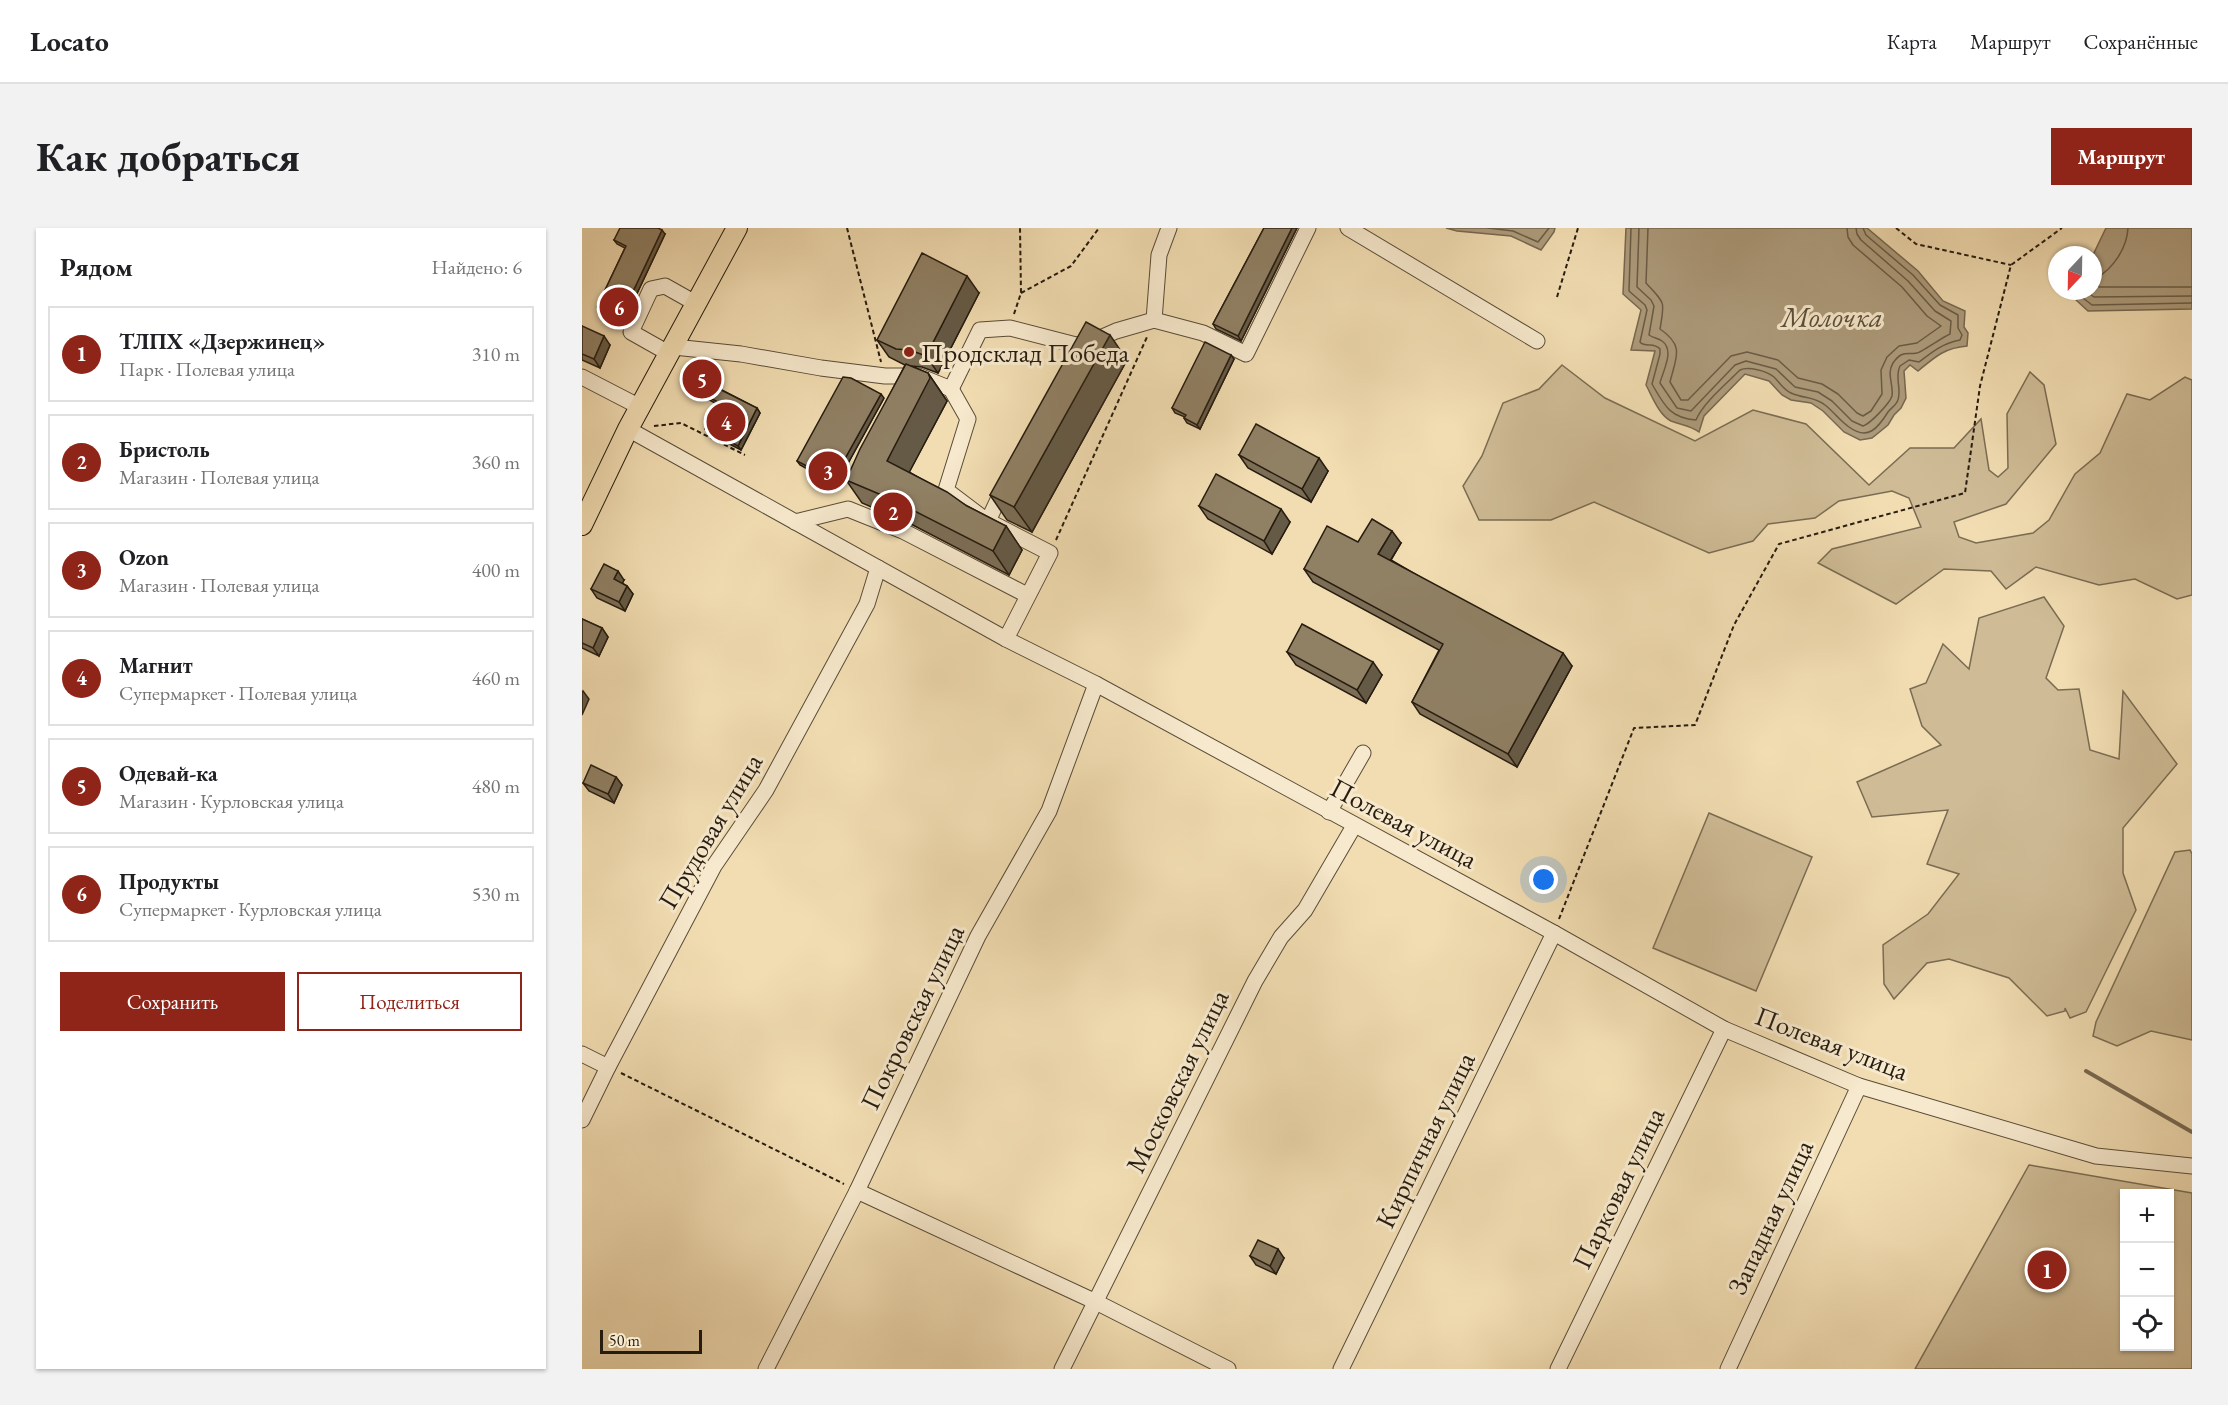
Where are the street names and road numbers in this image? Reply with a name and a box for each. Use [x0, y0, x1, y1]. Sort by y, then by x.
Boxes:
street label: Прудовая улица [650, 747, 770, 915]
street label: Полевая улица [1325, 770, 1484, 876]
street label: Покровская улица [852, 918, 972, 1115]
street label: Московская улица [1118, 984, 1237, 1178]
street label: Полевая улица [1750, 998, 1914, 1088]
street label: Кирпичная улица [1367, 1046, 1483, 1234]
street label: Парковая улица [1564, 1101, 1672, 1275]
street label: Западная улица [1719, 1134, 1821, 1300]

